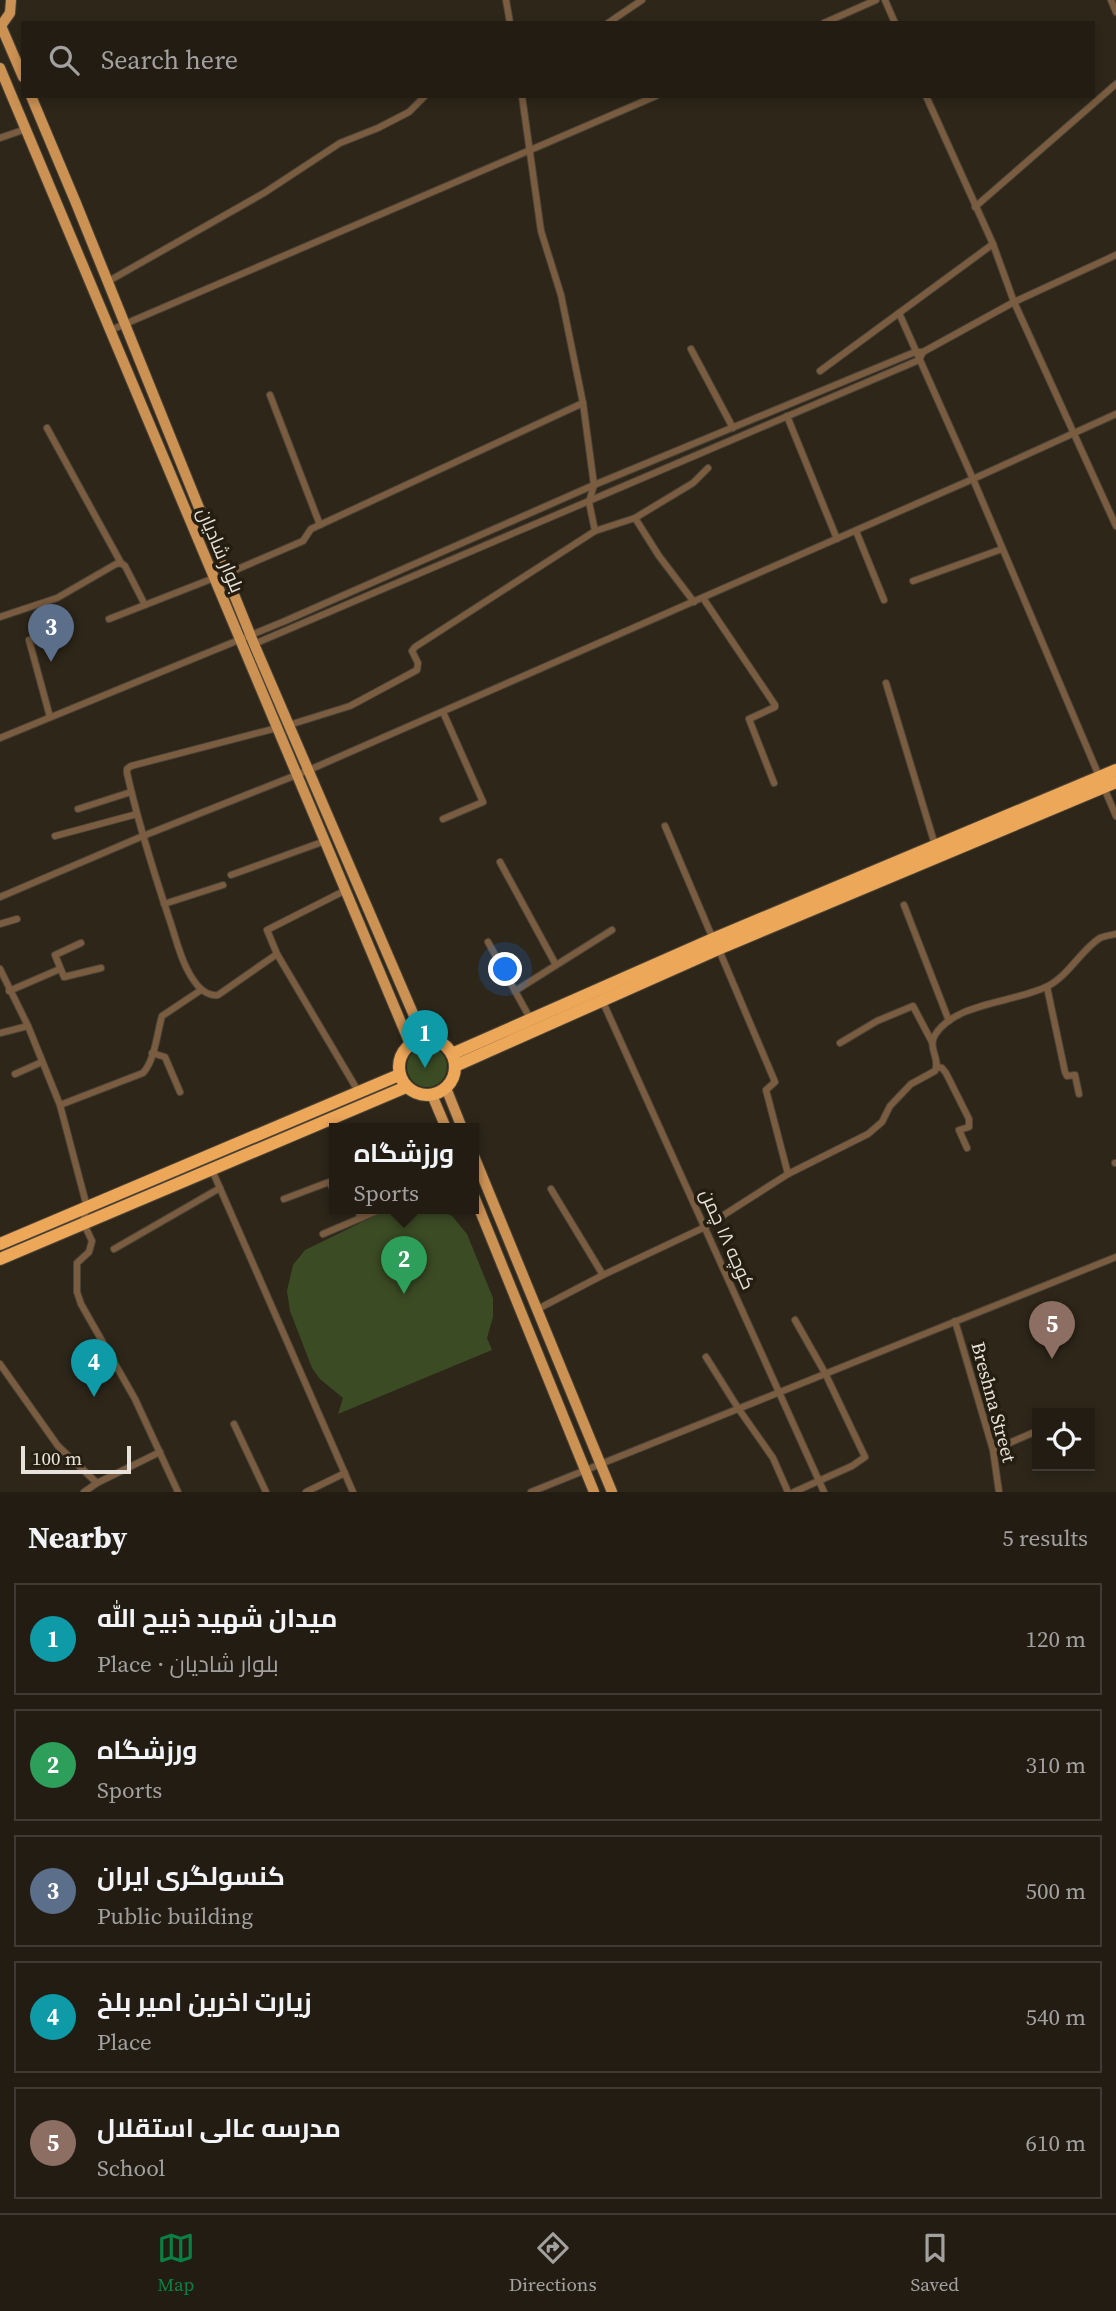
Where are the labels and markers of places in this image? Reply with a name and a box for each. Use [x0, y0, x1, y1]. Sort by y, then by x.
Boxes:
pin: 3 [28, 604, 74, 662]
pin: 1 [402, 1010, 448, 1068]
pin: 2 [381, 1236, 427, 1294]
pin: 5 [1029, 1301, 1075, 1359]
pin: 4 [71, 1339, 117, 1397]

